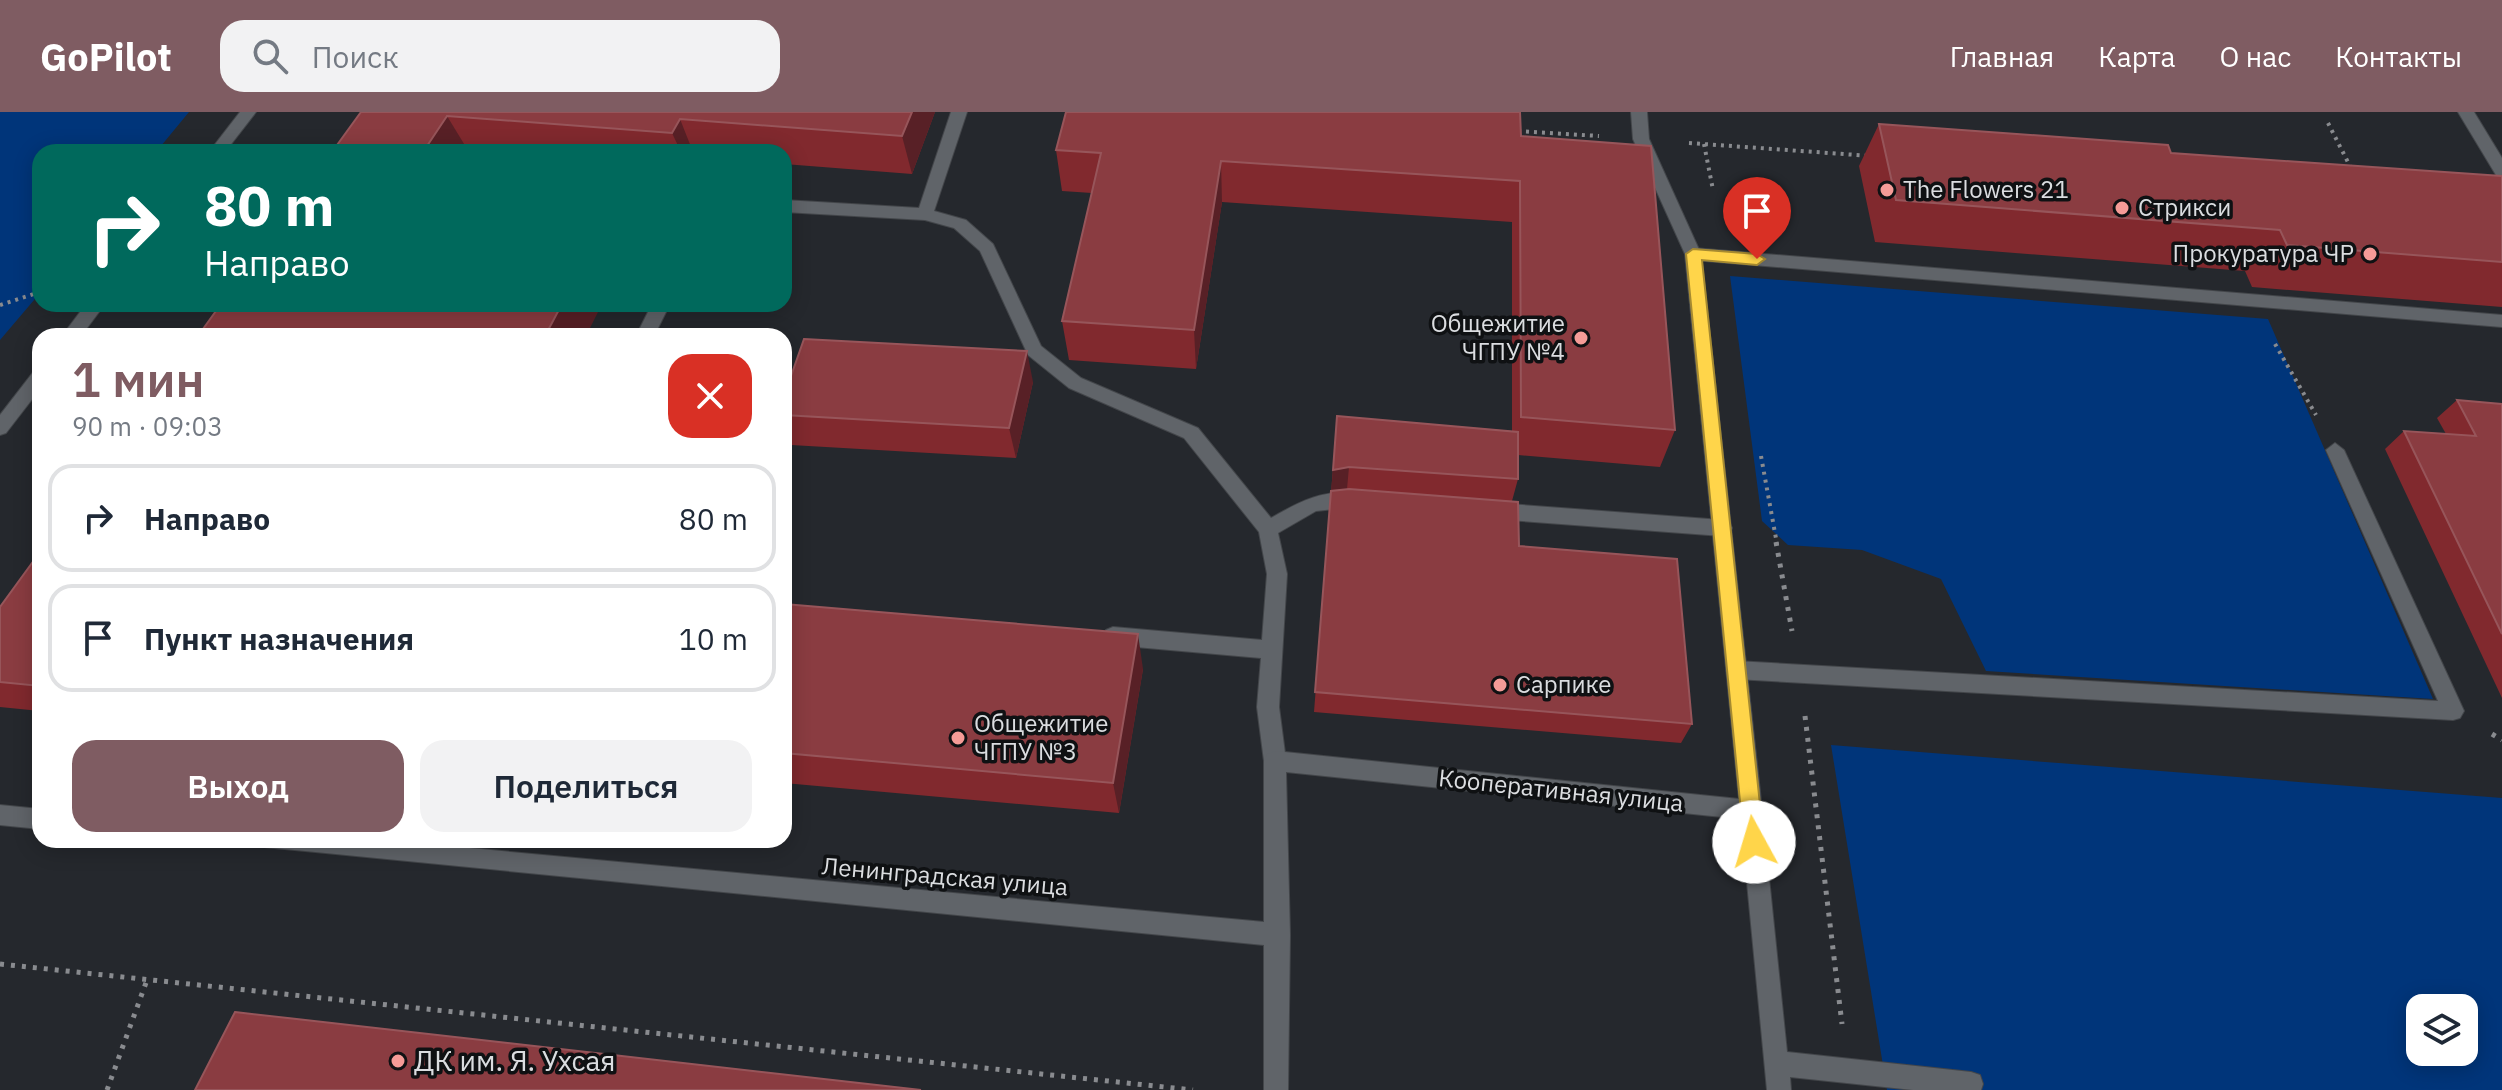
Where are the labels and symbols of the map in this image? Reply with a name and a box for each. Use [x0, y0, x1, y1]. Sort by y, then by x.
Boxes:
place label: The Flowers 21 [1903, 173, 2069, 205]
pin [1723, 177, 1791, 259]
marker: The Flowers 21 [1878, 181, 1896, 199]
place label: Стрикси [2138, 191, 2231, 223]
marker: Стрикси [2113, 199, 2131, 217]
place label: Прокуратура ЧР [2173, 237, 2354, 269]
marker: Прокуратура ЧР [2361, 245, 2379, 263]
place label: Общежитие ЧГПУ №4 [1431, 307, 1565, 367]
marker: Общежитие ЧГПУ №4 [1572, 329, 1590, 347]
place label: Сарпике [1516, 668, 1612, 700]
marker: Сарпике [1491, 676, 1509, 694]
place label: Общежитие ЧГПУ №3 [974, 707, 1108, 767]
marker: Общежитие ЧГПУ №3 [949, 729, 967, 747]
street label: Кооперативная улица [1437, 761, 1685, 819]
position arrow [1712, 800, 1796, 884]
street label: Ленинградская улица [821, 849, 1070, 903]
place label: ДК им. Я. Ухсая [414, 1042, 616, 1079]
marker: ДК им. Я. Ухсая [389, 1052, 407, 1070]

